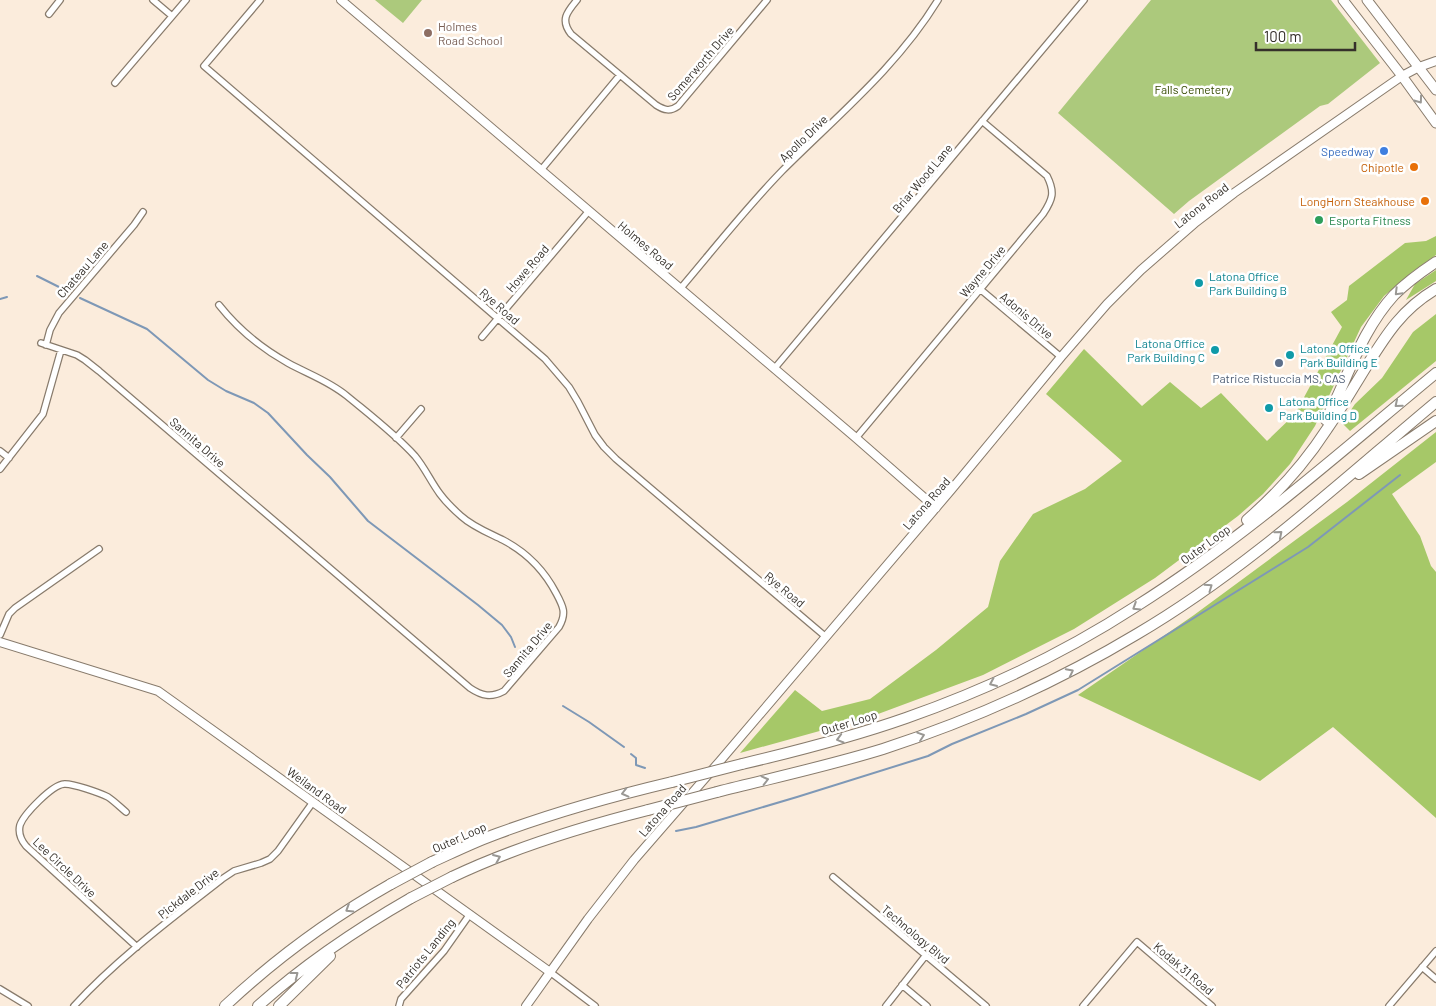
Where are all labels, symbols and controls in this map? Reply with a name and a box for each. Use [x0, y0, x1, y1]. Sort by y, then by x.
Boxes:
place label: Holmes Road School [438, 19, 502, 47]
scale bar [1256, 20, 1355, 52]
street label: Somerworth Drive [664, 23, 736, 103]
marker: Holmes Road School [422, 27, 434, 39]
text: 100 m [1264, 27, 1302, 45]
park label: Falls Cemetery [1155, 82, 1232, 96]
one-way arrow [1413, 94, 1422, 104]
street label: Apollo Drive [776, 112, 830, 164]
street label: Briar Wood Lane [889, 141, 955, 215]
place label: Speedway [1321, 144, 1374, 158]
marker: Speedway [1378, 145, 1390, 157]
place label: Chipotle [1361, 160, 1404, 174]
marker: Chipotle [1408, 161, 1420, 173]
street label: Latona Road [1171, 179, 1231, 231]
place label: LongHorn Steakhouse [1300, 194, 1415, 208]
marker: LongHorn Steakhouse [1419, 195, 1431, 207]
place label: Esporta Fitness [1329, 213, 1411, 227]
marker: Esporta Fitness [1313, 214, 1325, 226]
street label: Holmes Road [615, 218, 677, 272]
street label: Chateau Lane [53, 238, 111, 300]
street label: Howe Road [503, 242, 551, 294]
street label: Wayne Drive [956, 242, 1008, 300]
place label: Latona Office Park Building B [1209, 269, 1287, 297]
marker: Latona Office Park Building B [1193, 277, 1205, 289]
street label: Rye Road [477, 285, 523, 327]
one-way arrow [1395, 286, 1404, 295]
street label: Adonis Drive [998, 289, 1056, 341]
place label: Latona Office Park Building C [1127, 336, 1205, 364]
place label: Latona Office Park Building E [1300, 341, 1378, 369]
marker: Latona Office Park Building C [1209, 344, 1221, 356]
marker: Latona Office Park Building E [1284, 349, 1296, 361]
marker: Patrice Ristuccia MS, CAS [1273, 357, 1285, 369]
place label: Patrice Ristuccia MS, CAS [1212, 371, 1346, 385]
place label: Latona Office Park Building D [1279, 394, 1357, 422]
one-way arrow [1395, 399, 1404, 408]
marker: Latona Office Park Building D [1263, 402, 1275, 414]
street label: Sannita Drive [167, 414, 229, 470]
street label: Latona Road [899, 474, 953, 532]
street label: Outer Loop [1178, 521, 1232, 567]
one-way arrow [1273, 530, 1282, 539]
street label: Rye Road [762, 568, 808, 610]
one-way arrow [1203, 584, 1213, 593]
one-way arrow [1132, 600, 1141, 610]
street label: Sannita Drive [500, 618, 554, 680]
one-way arrow [1065, 668, 1074, 678]
one-way arrow [989, 676, 998, 687]
street label: Outer Loop [819, 707, 879, 737]
one-way arrow [916, 732, 925, 742]
one-way arrow [837, 733, 845, 743]
street label: Weiland Road [285, 764, 349, 816]
one-way arrow [760, 775, 769, 786]
street label: Latona Road [635, 781, 689, 839]
one-way arrow [621, 788, 629, 798]
street label: Outer Loop [430, 819, 488, 855]
street label: Lee Circle Drive [31, 834, 99, 900]
one-way arrow [492, 853, 501, 864]
street label: Pickdale Drive [155, 865, 221, 921]
street label: Technology Blvd [879, 902, 953, 966]
one-way arrow [346, 903, 355, 913]
street label: Patriots Landing [393, 915, 457, 991]
street label: Kodak 31 Road [1151, 939, 1217, 997]
one-way arrow [290, 972, 299, 981]

